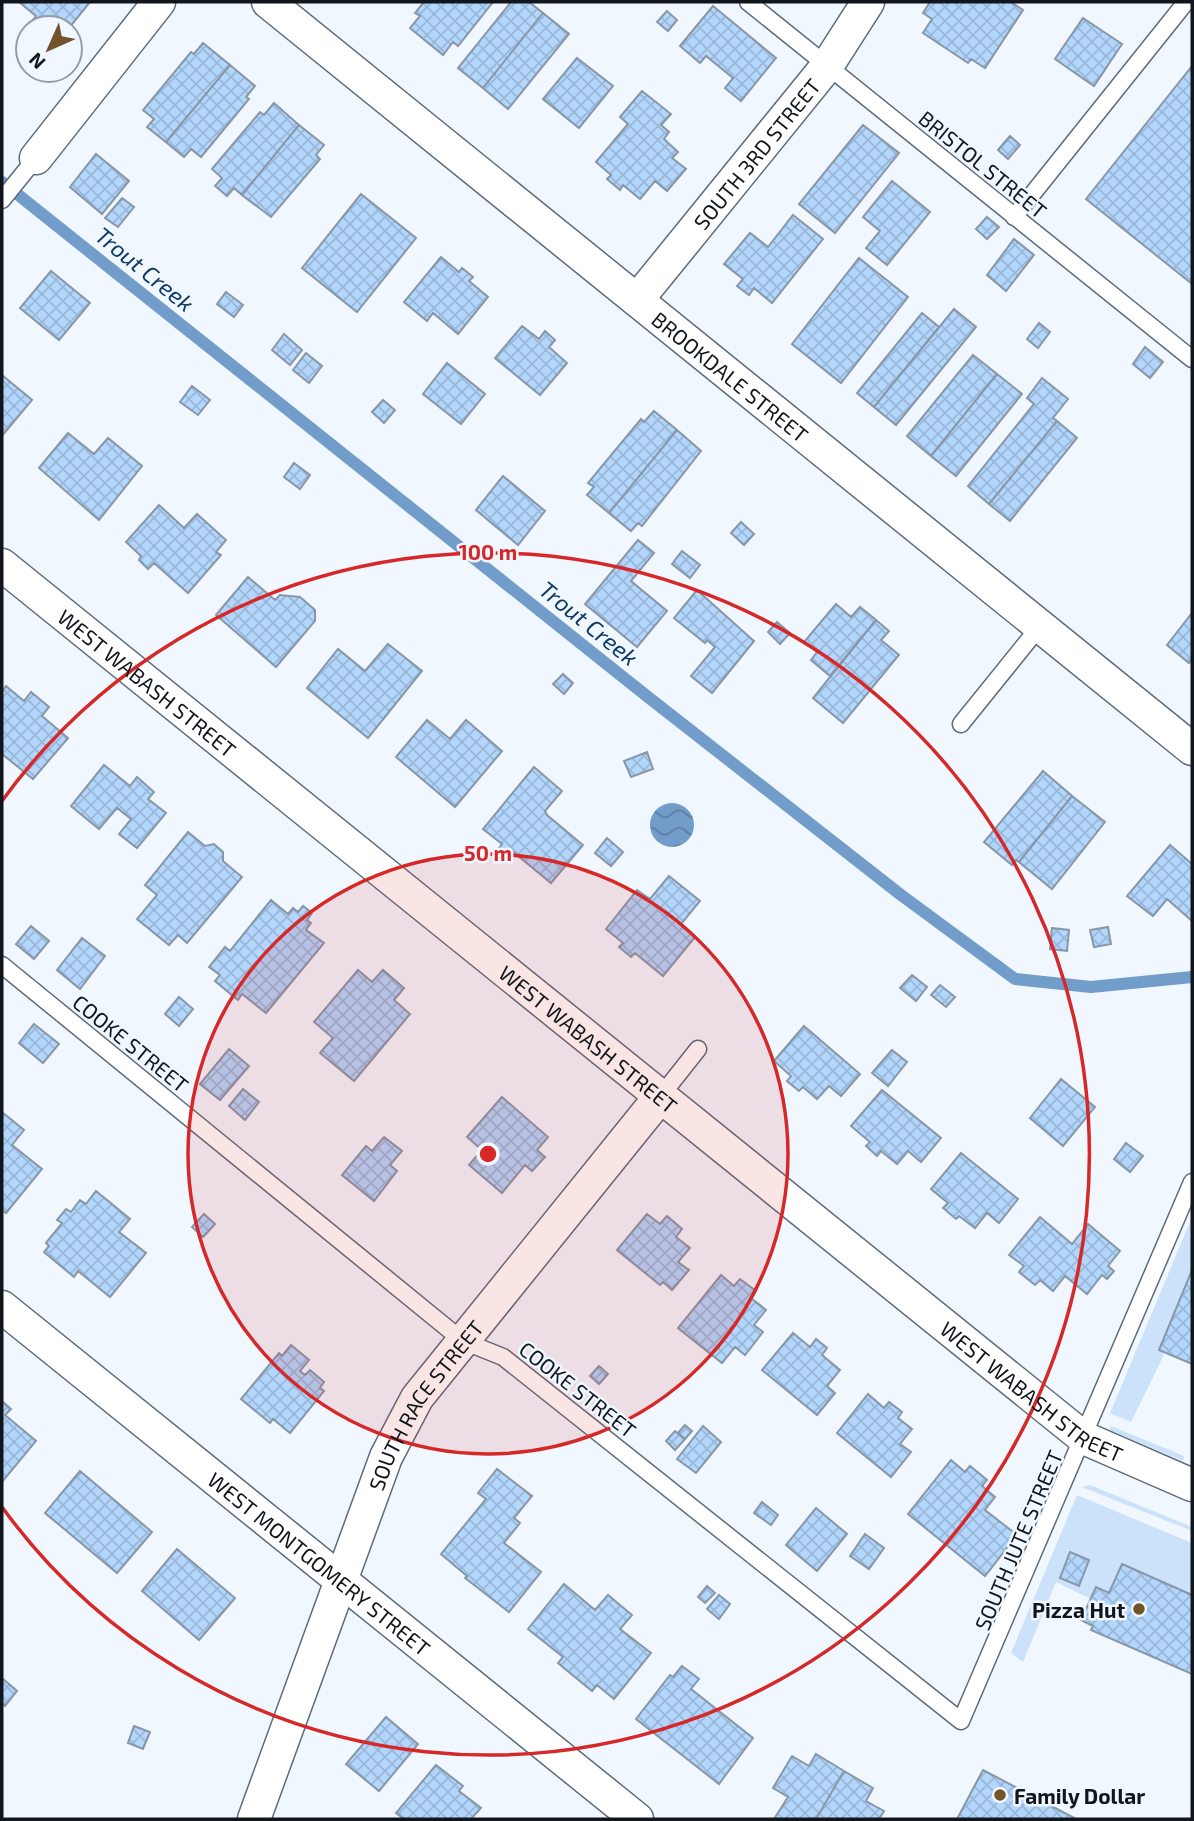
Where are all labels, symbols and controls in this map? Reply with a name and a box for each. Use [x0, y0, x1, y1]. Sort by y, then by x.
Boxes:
north arrow [14, 14, 84, 84]
text: N [24, 48, 50, 74]
street label: SOUTH 3RD STREET [688, 73, 825, 234]
street label: BRISTOL STREET [914, 105, 1052, 223]
water label: Trout Creek [90, 221, 200, 317]
street label: BROOKDALE STREET [648, 306, 814, 447]
text: 100 m [459, 539, 517, 564]
water label: Trout Creek [534, 575, 644, 671]
street label: WEST WABASH STREET [54, 603, 242, 762]
text: 50 m [464, 840, 512, 865]
street label: WEST WABASH STREET [495, 959, 683, 1118]
street label: COOKE STREET [68, 989, 194, 1097]
centre of rings [476, 1142, 500, 1166]
street label: SOUTH RACE STREET [363, 1315, 488, 1493]
street label: WEST WABASH STREET [936, 1315, 1127, 1466]
street label: COOKE STREET [515, 1336, 641, 1442]
street label: SOUTH JUTE STREET [969, 1446, 1067, 1634]
street label: WEST MONTGOMERY STREET [204, 1466, 436, 1660]
place label: Pizza Hut [1032, 1597, 1125, 1622]
marker: Pizza Hut [1131, 1601, 1147, 1617]
place label: Family Dollar [1014, 1783, 1145, 1809]
marker: Family Dollar [992, 1787, 1008, 1803]

